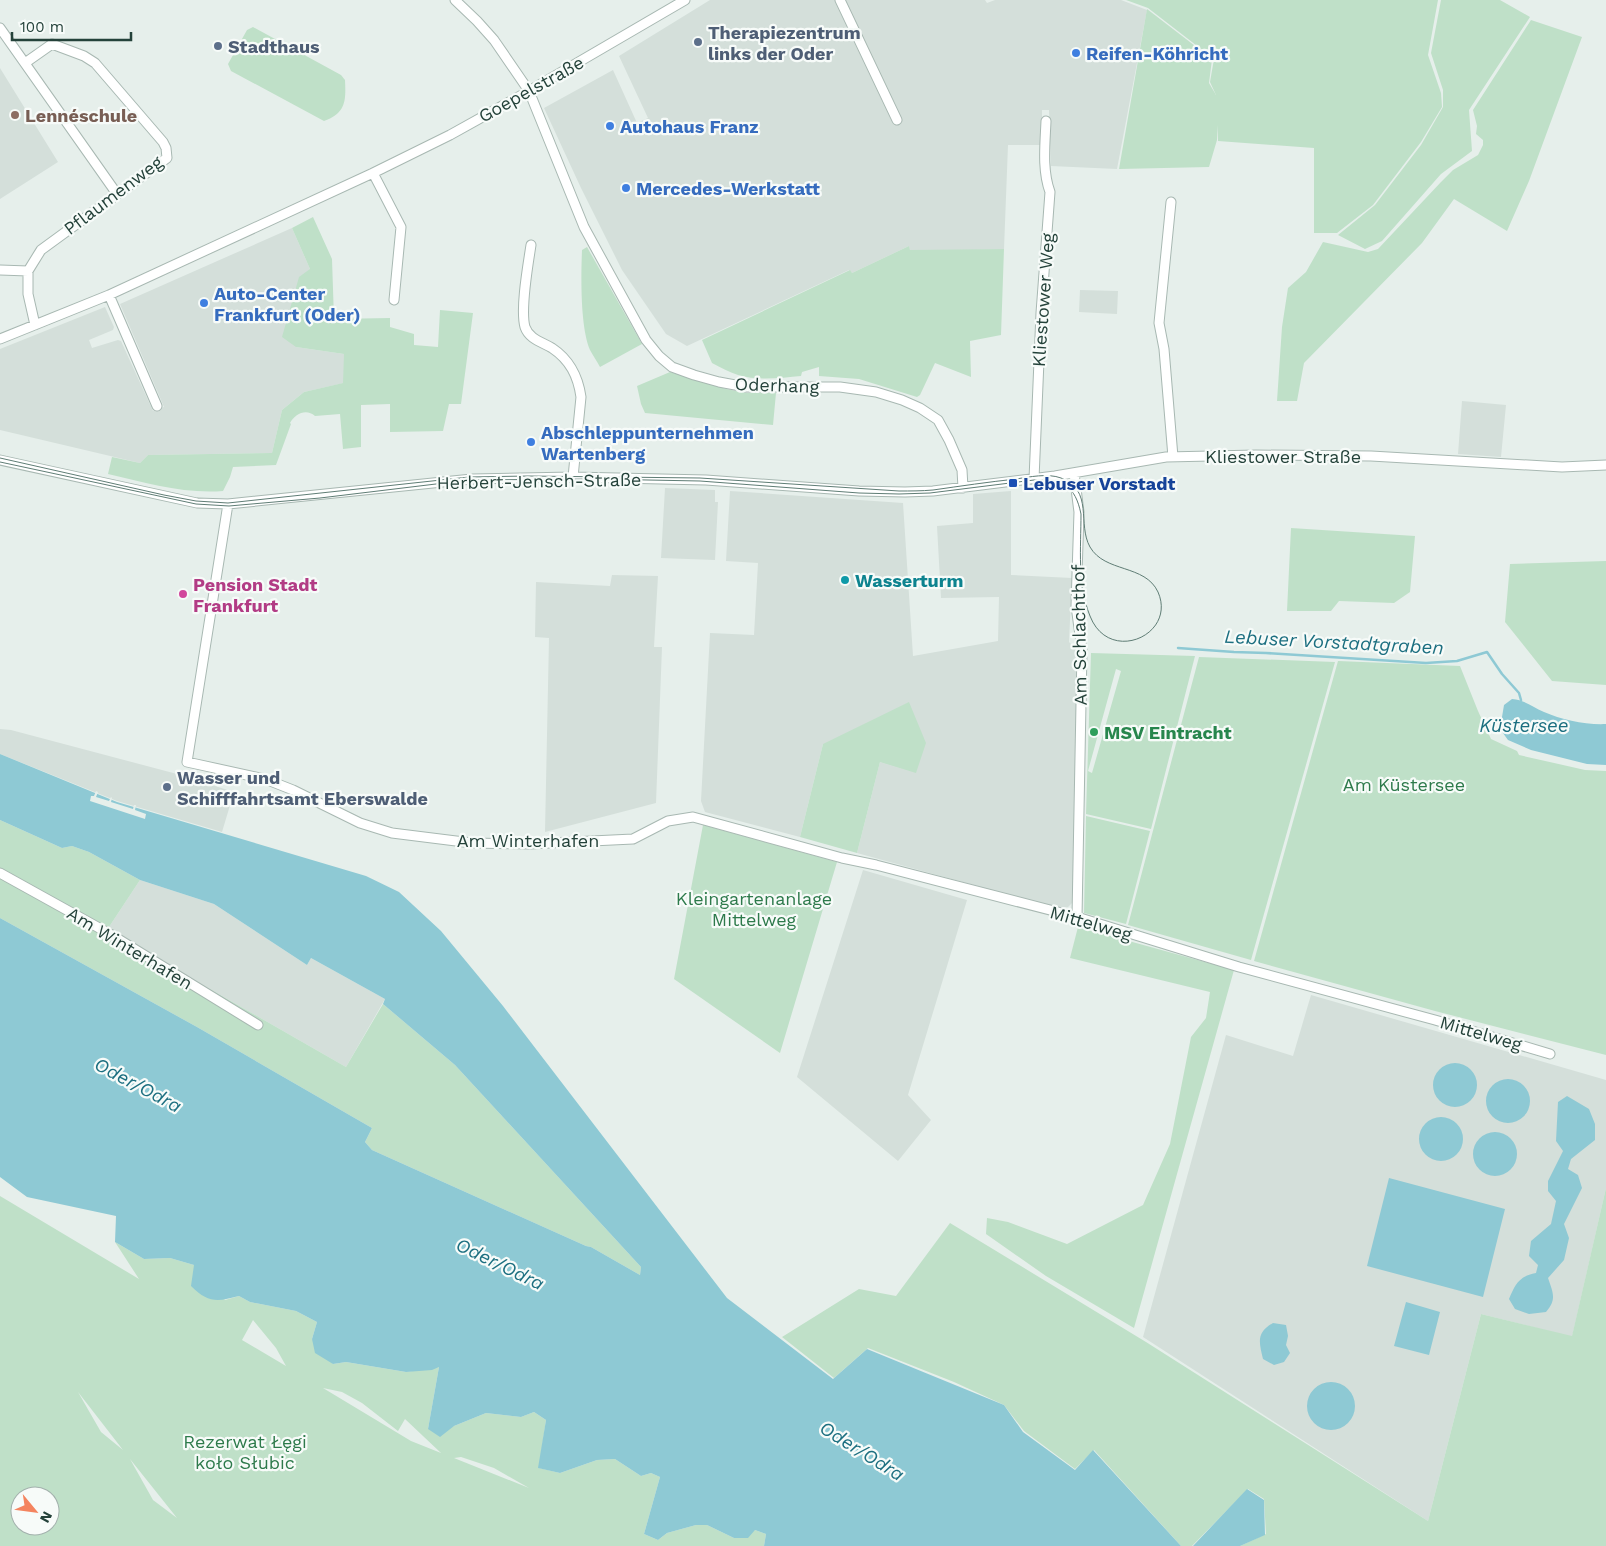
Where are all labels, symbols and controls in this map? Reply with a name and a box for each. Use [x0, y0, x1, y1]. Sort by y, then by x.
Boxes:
scale bar [12, 10, 131, 42]
text: 100 m [20, 18, 64, 36]
place label: Therapiezentrum links der Oder [708, 22, 861, 64]
place label: Stadthaus [228, 36, 320, 57]
marker: Therapiezentrum links der Oder [692, 36, 704, 48]
marker: Stadthaus [212, 40, 224, 52]
place label: Reifen-Köhricht [1086, 43, 1228, 64]
marker: Reifen-Köhricht [1070, 47, 1082, 59]
street label: Goepelstraße [475, 51, 587, 127]
place label: Lennéschule [25, 105, 137, 126]
marker: Lennéschule [9, 109, 21, 121]
place label: Autohaus Franz [620, 116, 759, 137]
marker: Autohaus Franz [604, 120, 616, 132]
street label: Pflaumenweg [60, 151, 167, 239]
place label: Mercedes-Werkstatt [636, 178, 820, 199]
marker: Mercedes-Werkstatt [620, 182, 632, 194]
street label: Kliestower Weg [1028, 232, 1058, 368]
place label: Auto-Center Frankfurt (Oder) [214, 283, 361, 325]
marker: Auto-Center Frankfurt (Oder) [198, 297, 210, 309]
street label: Oderhang [734, 373, 820, 397]
place label: Abschleppunternehmen Wartenberg [541, 422, 754, 464]
marker: Abschleppunternehmen Wartenberg [525, 436, 537, 448]
street label: Kliestower Straße [1205, 446, 1361, 467]
street label: Herbert-Jensch-Straße [436, 469, 642, 493]
place label: Lebuser Vorstadt [1023, 473, 1176, 494]
marker: Lebuser Vorstadt [1007, 477, 1019, 489]
street label: Am Schlachthof [1067, 564, 1091, 706]
place label: Wasserturm [855, 570, 963, 591]
place label: Pension Stadt Frankfurt [193, 574, 318, 616]
marker: Wasserturm [839, 574, 851, 586]
marker: Pension Stadt Frankfurt [177, 588, 189, 600]
water label: Lebuser Vorstadtgraben [1224, 625, 1444, 659]
water label: Küstersee [1479, 714, 1569, 737]
place label: MSV Eintracht [1104, 722, 1232, 743]
marker: MSV Eintracht [1088, 726, 1100, 738]
place label: Wasser und Schifffahrtsamt Eberswalde [177, 767, 428, 809]
park label: Am Küstersee [1343, 774, 1465, 795]
marker: Wasser und Schifffahrtsamt Eberswalde [161, 781, 173, 793]
street label: Am Winterhafen [457, 830, 599, 851]
park label: Kleingartenanlage Mittelweg [676, 888, 832, 930]
street label: Mittelweg [1048, 901, 1135, 945]
street label: Am Winterhafen [63, 902, 197, 994]
street label: Mittelweg [1438, 1011, 1525, 1055]
water label: Oder/Odra [90, 1052, 186, 1118]
water label: Oder/Odra [452, 1233, 548, 1295]
water label: Oder/Odra [815, 1416, 909, 1486]
park label: Rezerwat Łęgi koło Słubic [183, 1431, 307, 1473]
north arrow [10, 1486, 60, 1536]
text: N [37, 1509, 56, 1526]

